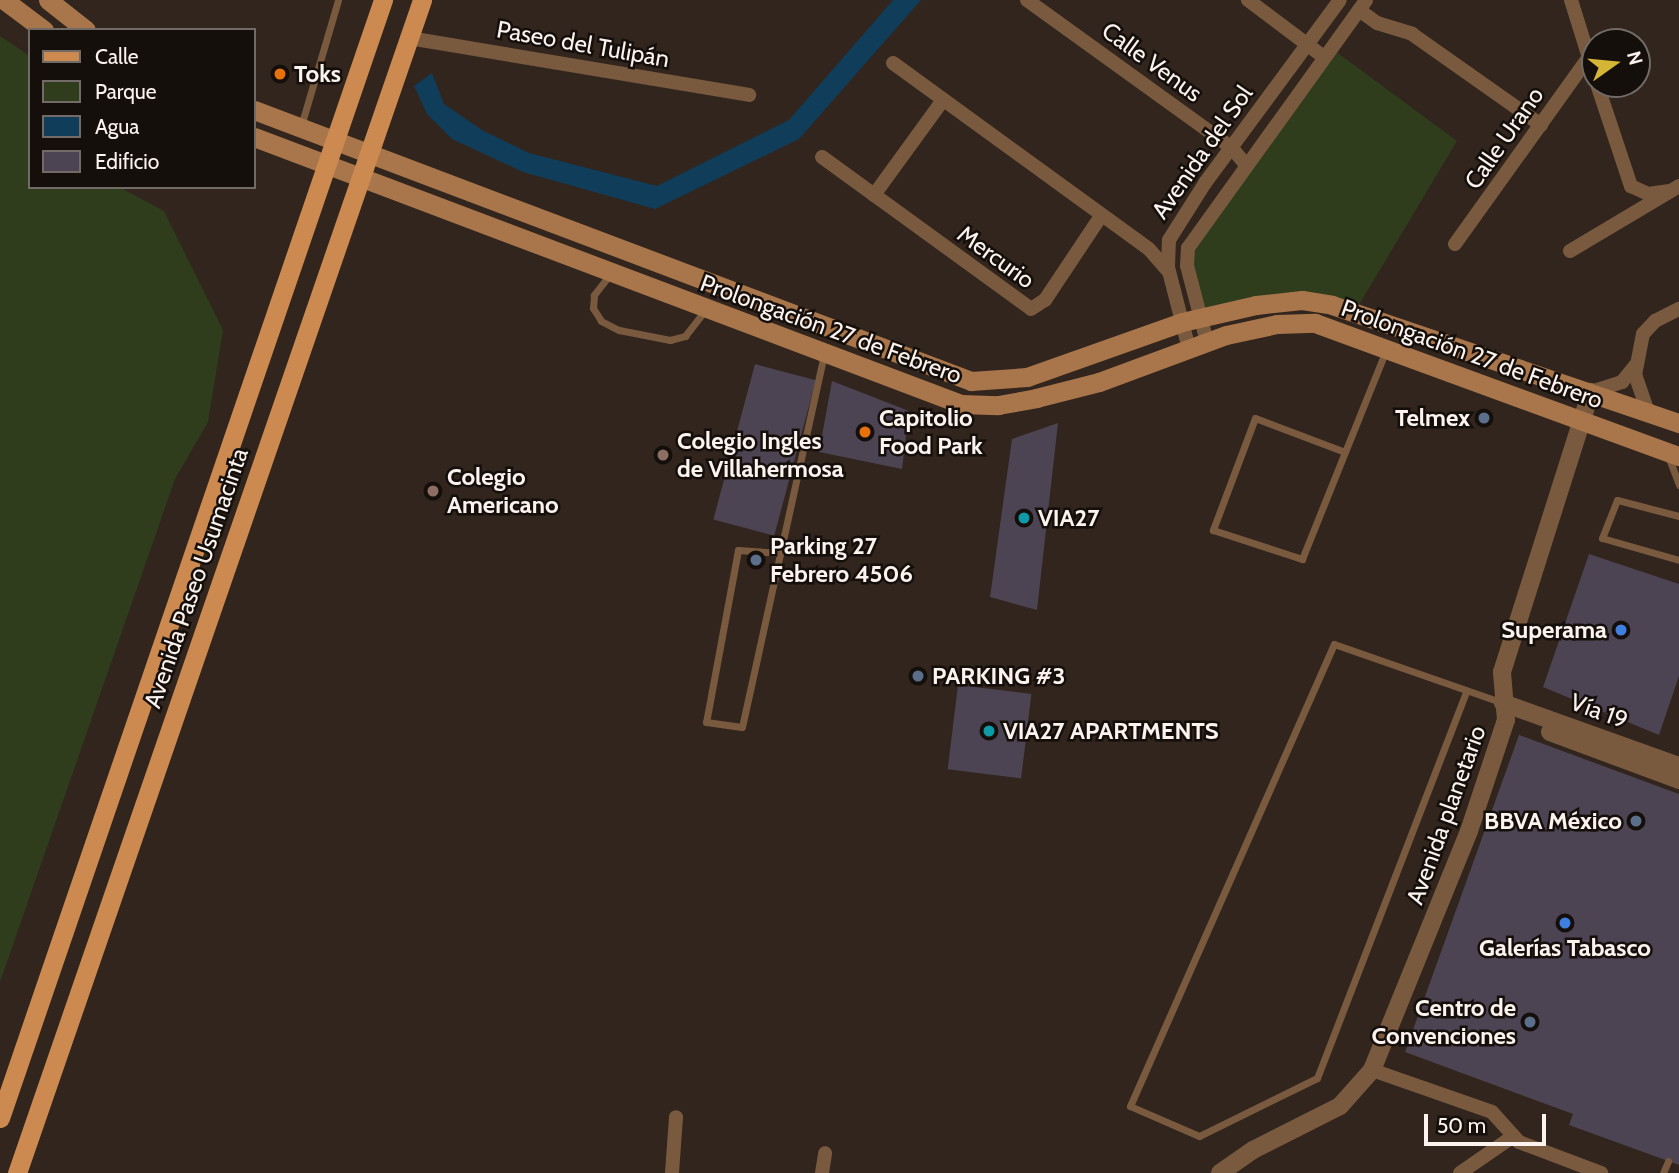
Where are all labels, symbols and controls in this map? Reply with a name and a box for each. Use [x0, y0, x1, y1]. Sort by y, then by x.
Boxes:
street label: Paseo del Tulipán [494, 15, 672, 73]
street label: Calle Venus [1096, 16, 1208, 108]
legend [28, 28, 256, 189]
north arrow [1581, 28, 1651, 98]
text: Calle [95, 44, 139, 69]
text: N [1622, 48, 1648, 67]
place label: Toks [294, 60, 341, 88]
marker: Toks [272, 66, 288, 82]
text: Parque [95, 79, 157, 104]
street label: Avenida del Sol [1145, 80, 1259, 224]
street label: Calle Urano [1458, 82, 1550, 194]
text: Agua [95, 114, 139, 139]
text: Edificio [95, 149, 159, 174]
street label: Mercurio [952, 219, 1040, 295]
street label: Prolongación 27 de Febrero [696, 268, 966, 390]
street label: Prolongación 27 de Febrero [1337, 293, 1607, 415]
place label: Capitolio Food Park [879, 404, 983, 460]
place label: Telmex [1395, 404, 1470, 432]
marker: Telmex [1476, 410, 1492, 426]
marker: Capitolio Food Park [857, 424, 873, 440]
place label: Colegio Ingles de Villahermosa [677, 427, 844, 483]
street label: Avenida Paseo Usumacinta [138, 444, 254, 712]
marker: Colegio Ingles de Villahermosa [655, 447, 671, 463]
place label: Colegio Americano [447, 463, 559, 519]
marker: Colegio Americano [425, 483, 441, 499]
place label: VIA27 [1038, 504, 1100, 532]
marker: VIA27 [1016, 510, 1032, 526]
place label: Parking 27 Febrero 4506 [770, 532, 913, 588]
marker: Parking 27 Febrero 4506 [748, 552, 764, 568]
place label: Superama [1501, 616, 1607, 644]
marker: Superama [1613, 622, 1629, 638]
place label: PARKING #3 [932, 662, 1065, 690]
marker: PARKING #3 [910, 668, 926, 684]
street label: Vía 19 [1566, 687, 1632, 735]
place label: VIA27 APARTMENTS [1003, 717, 1219, 745]
street label: Avenida planetario [1400, 722, 1492, 908]
marker: VIA27 APARTMENTS [981, 723, 997, 739]
place label: BBVA México [1484, 807, 1622, 835]
marker: BBVA México [1628, 813, 1644, 829]
marker: Galerías Tabasco [1557, 915, 1573, 931]
place label: Galerías Tabasco [1479, 934, 1651, 962]
place label: Centro de Convenciones [1372, 994, 1516, 1050]
marker: Centro de Convenciones [1522, 1014, 1538, 1030]
scale bar [1427, 1100, 1550, 1144]
text: 50 m [1437, 1113, 1486, 1138]

